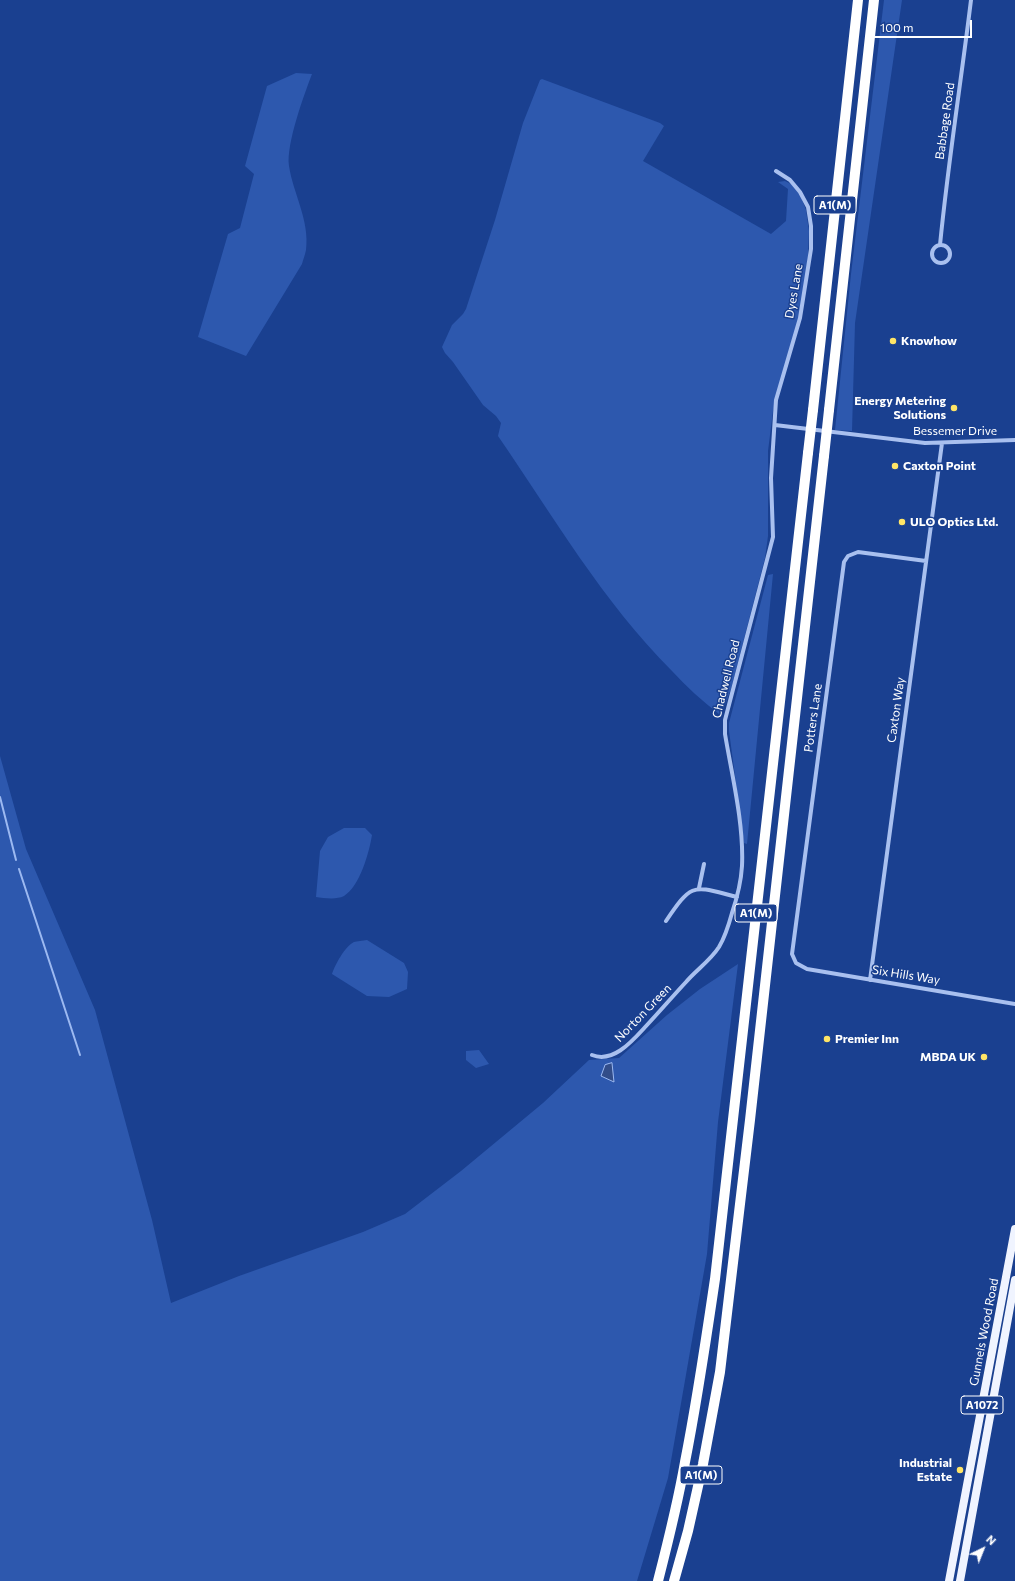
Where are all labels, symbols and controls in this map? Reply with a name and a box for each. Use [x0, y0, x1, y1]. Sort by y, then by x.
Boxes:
scale bar [875, 12, 974, 38]
text: 100 m [880, 20, 914, 34]
street label: Babbage Road [932, 82, 958, 160]
road number: A1(M) [814, 196, 856, 214]
street label: Dyes Lane [782, 263, 806, 319]
place label: Knowhow [901, 334, 957, 348]
marker: Knowhow [888, 336, 898, 346]
place label: Energy Metering Solutions [854, 394, 946, 422]
marker: Energy Metering Solutions [949, 403, 959, 413]
street label: Bessemer Drive [913, 424, 997, 438]
place label: Caxton Point [903, 459, 976, 473]
marker: Caxton Point [890, 461, 900, 471]
place label: ULO Optics Ltd. [910, 515, 998, 529]
marker: ULO Optics Ltd. [897, 517, 907, 527]
street label: Chadwell Road [709, 638, 743, 720]
street label: Caxton Way [884, 676, 908, 744]
street label: Potters Lane [801, 683, 825, 753]
road number: A1(M) [735, 904, 777, 922]
street label: Six Hills Way [871, 963, 941, 987]
street label: Norton Green [612, 981, 674, 1045]
place label: Premier Inn [835, 1032, 899, 1046]
marker: Premier Inn [822, 1034, 832, 1044]
place label: MBDA UK [920, 1050, 976, 1064]
marker: MBDA UK [979, 1052, 989, 1062]
street label: Gunnels Wood Road [966, 1277, 1002, 1387]
road number: A1072 [961, 1396, 1003, 1414]
place label: Industrial Estate [899, 1456, 952, 1484]
marker: Industrial Estate [955, 1465, 965, 1475]
road number: A1(M) [680, 1466, 722, 1484]
north arrow [963, 1529, 1003, 1569]
text: N [984, 1532, 999, 1547]

